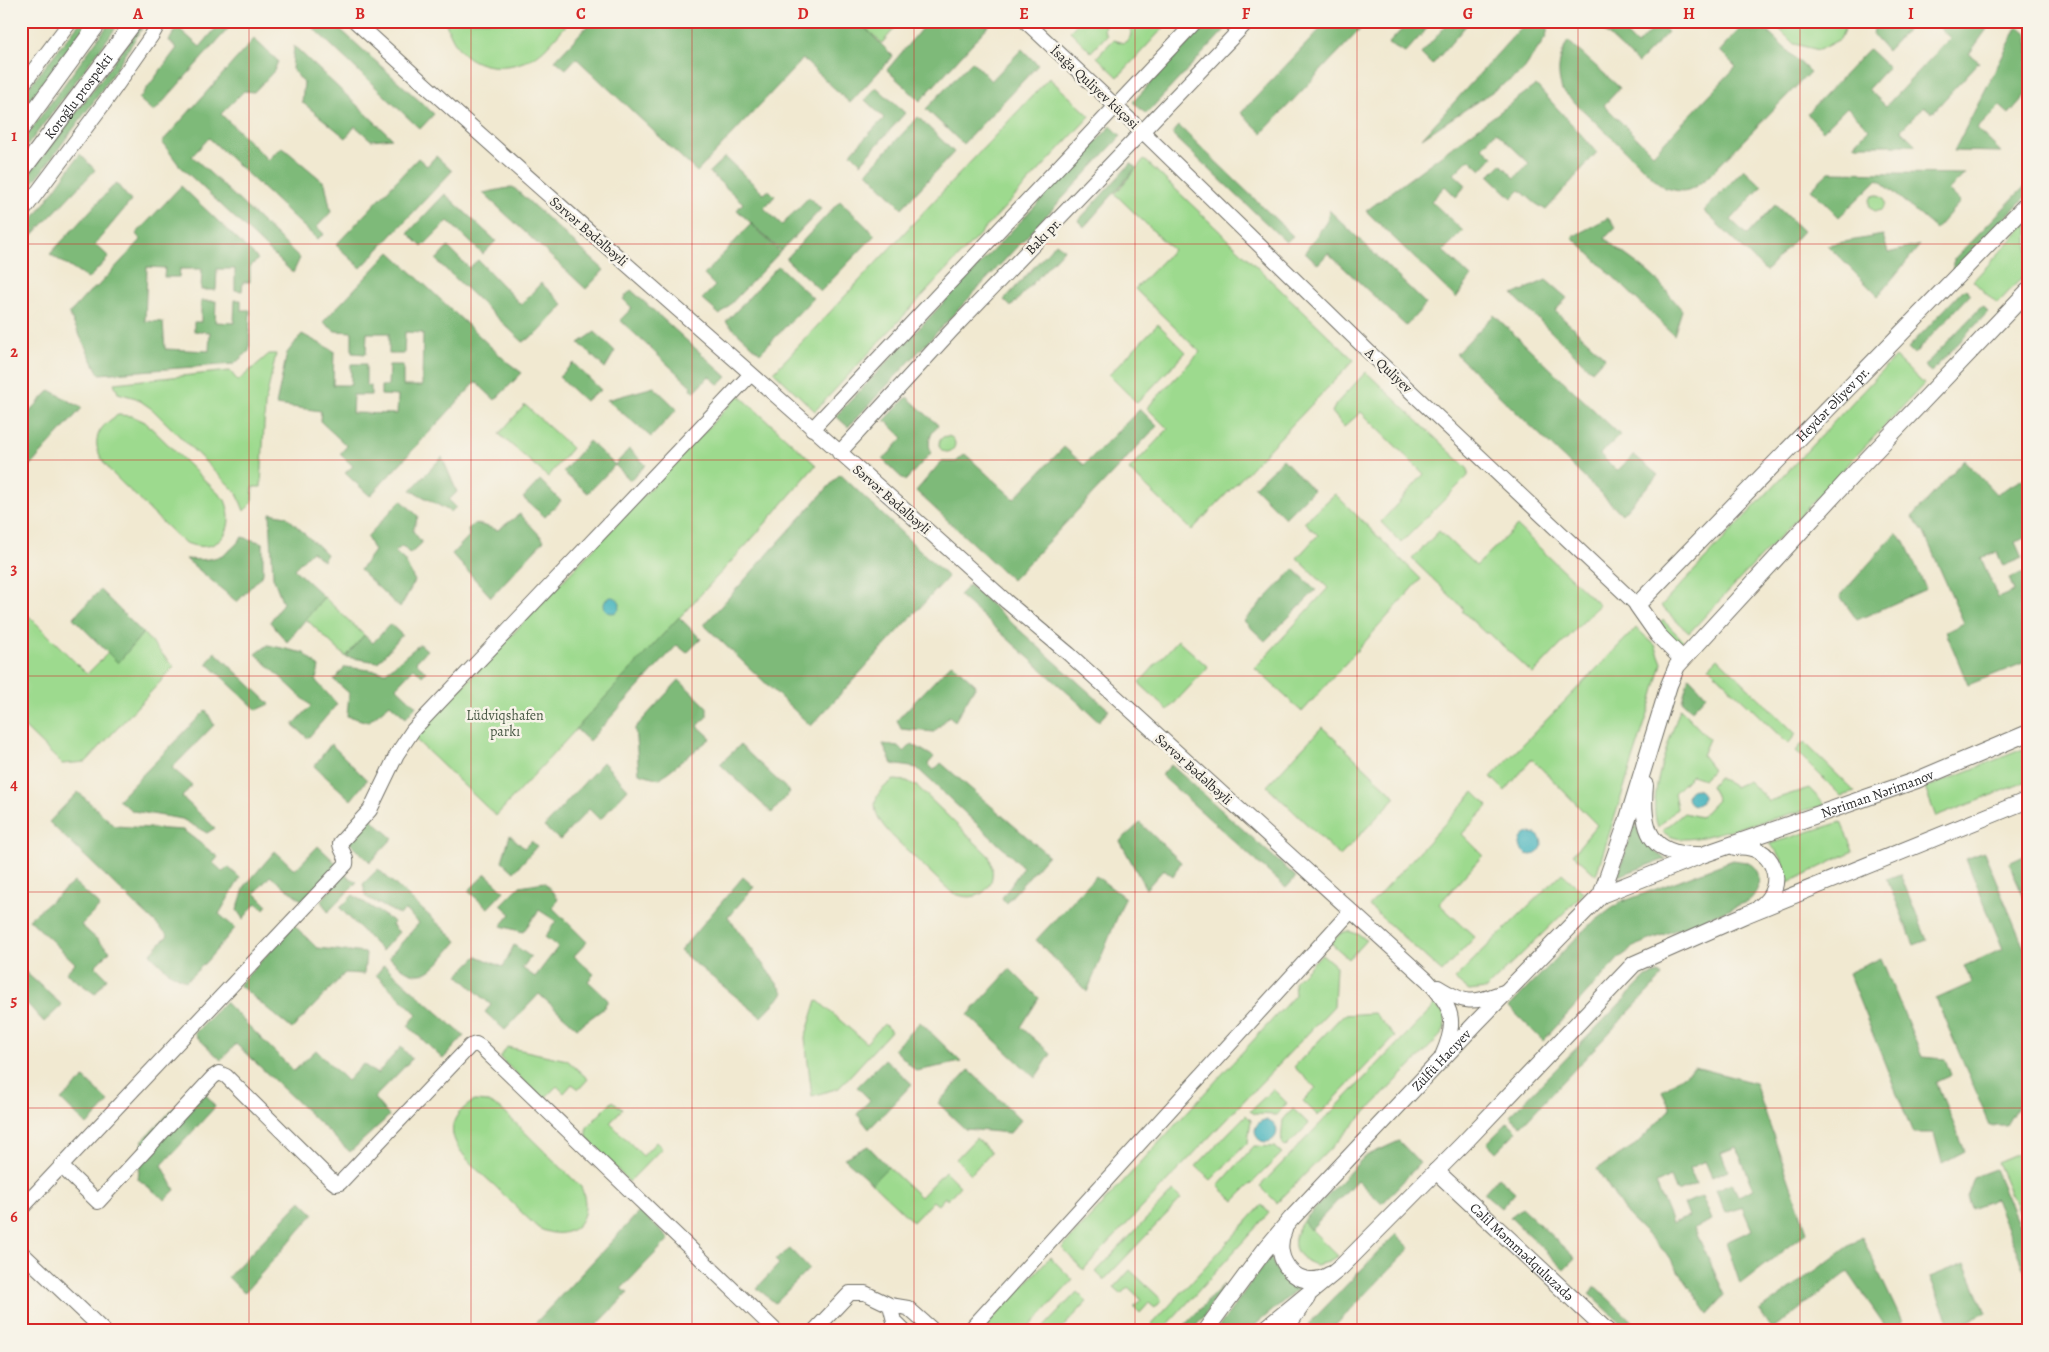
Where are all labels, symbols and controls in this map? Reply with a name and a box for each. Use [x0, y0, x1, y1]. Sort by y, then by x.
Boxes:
text: A [132, 3, 144, 25]
text: B [355, 3, 365, 25]
text: C [576, 3, 586, 25]
text: D [797, 3, 809, 25]
text: E [1019, 3, 1029, 25]
text: F [1242, 3, 1251, 25]
text: G [1463, 3, 1473, 25]
text: H [1683, 3, 1695, 25]
text: I [1908, 3, 1914, 25]
street label: İsağa Quliyev küçəsi [1046, 41, 1143, 134]
street label: Koroğlu prospekti [40, 50, 117, 143]
text: 1 [11, 125, 17, 147]
street label: Sərvər Bədəlbəyli [546, 192, 632, 271]
street label: Bakı pr. [1021, 214, 1066, 259]
text: 2 [10, 341, 18, 363]
street label: A. Quliyev [1360, 343, 1417, 398]
street label: Heydər Əliyev pr. [1792, 362, 1874, 446]
street label: Sərvər Bədəlbəyli [849, 460, 935, 539]
text: 3 [11, 558, 18, 580]
park label: Lüdviqshafen parkı [466, 706, 544, 741]
street label: Sərvər Bədəlbəyli [1151, 730, 1236, 809]
street label: Nəriman Nərimanov [1818, 765, 1937, 823]
text: 4 [10, 774, 18, 796]
text: 5 [11, 990, 18, 1012]
street label: Zülfü Hacıyev [1407, 1024, 1476, 1096]
street label: Cəlil Məmmədquluzadə [1466, 1199, 1578, 1305]
text: 6 [10, 1206, 18, 1228]

